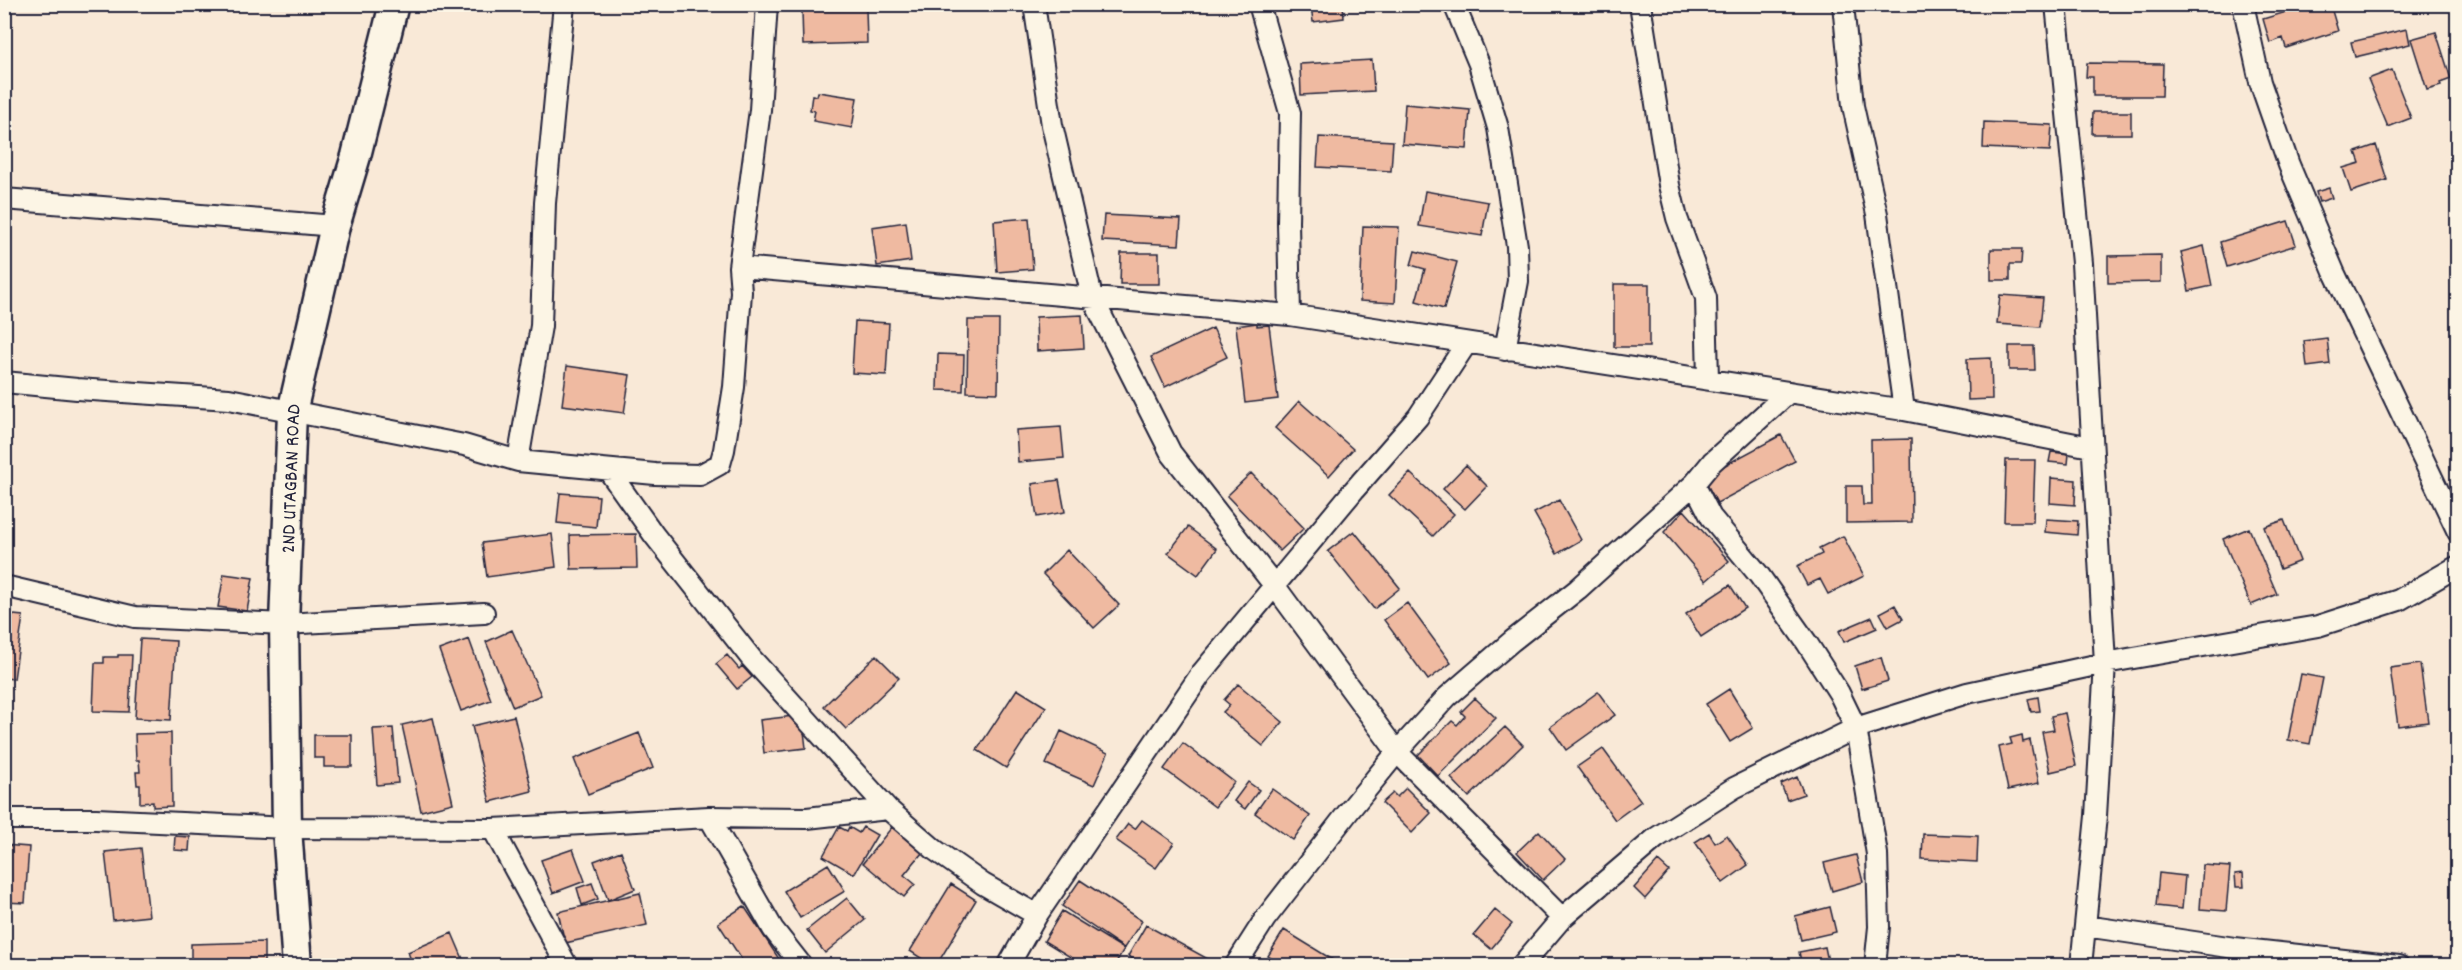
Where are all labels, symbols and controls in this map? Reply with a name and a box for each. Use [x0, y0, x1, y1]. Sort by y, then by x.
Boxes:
street label: 2ND UTAGBAN ROAD [276, 401, 310, 554]

